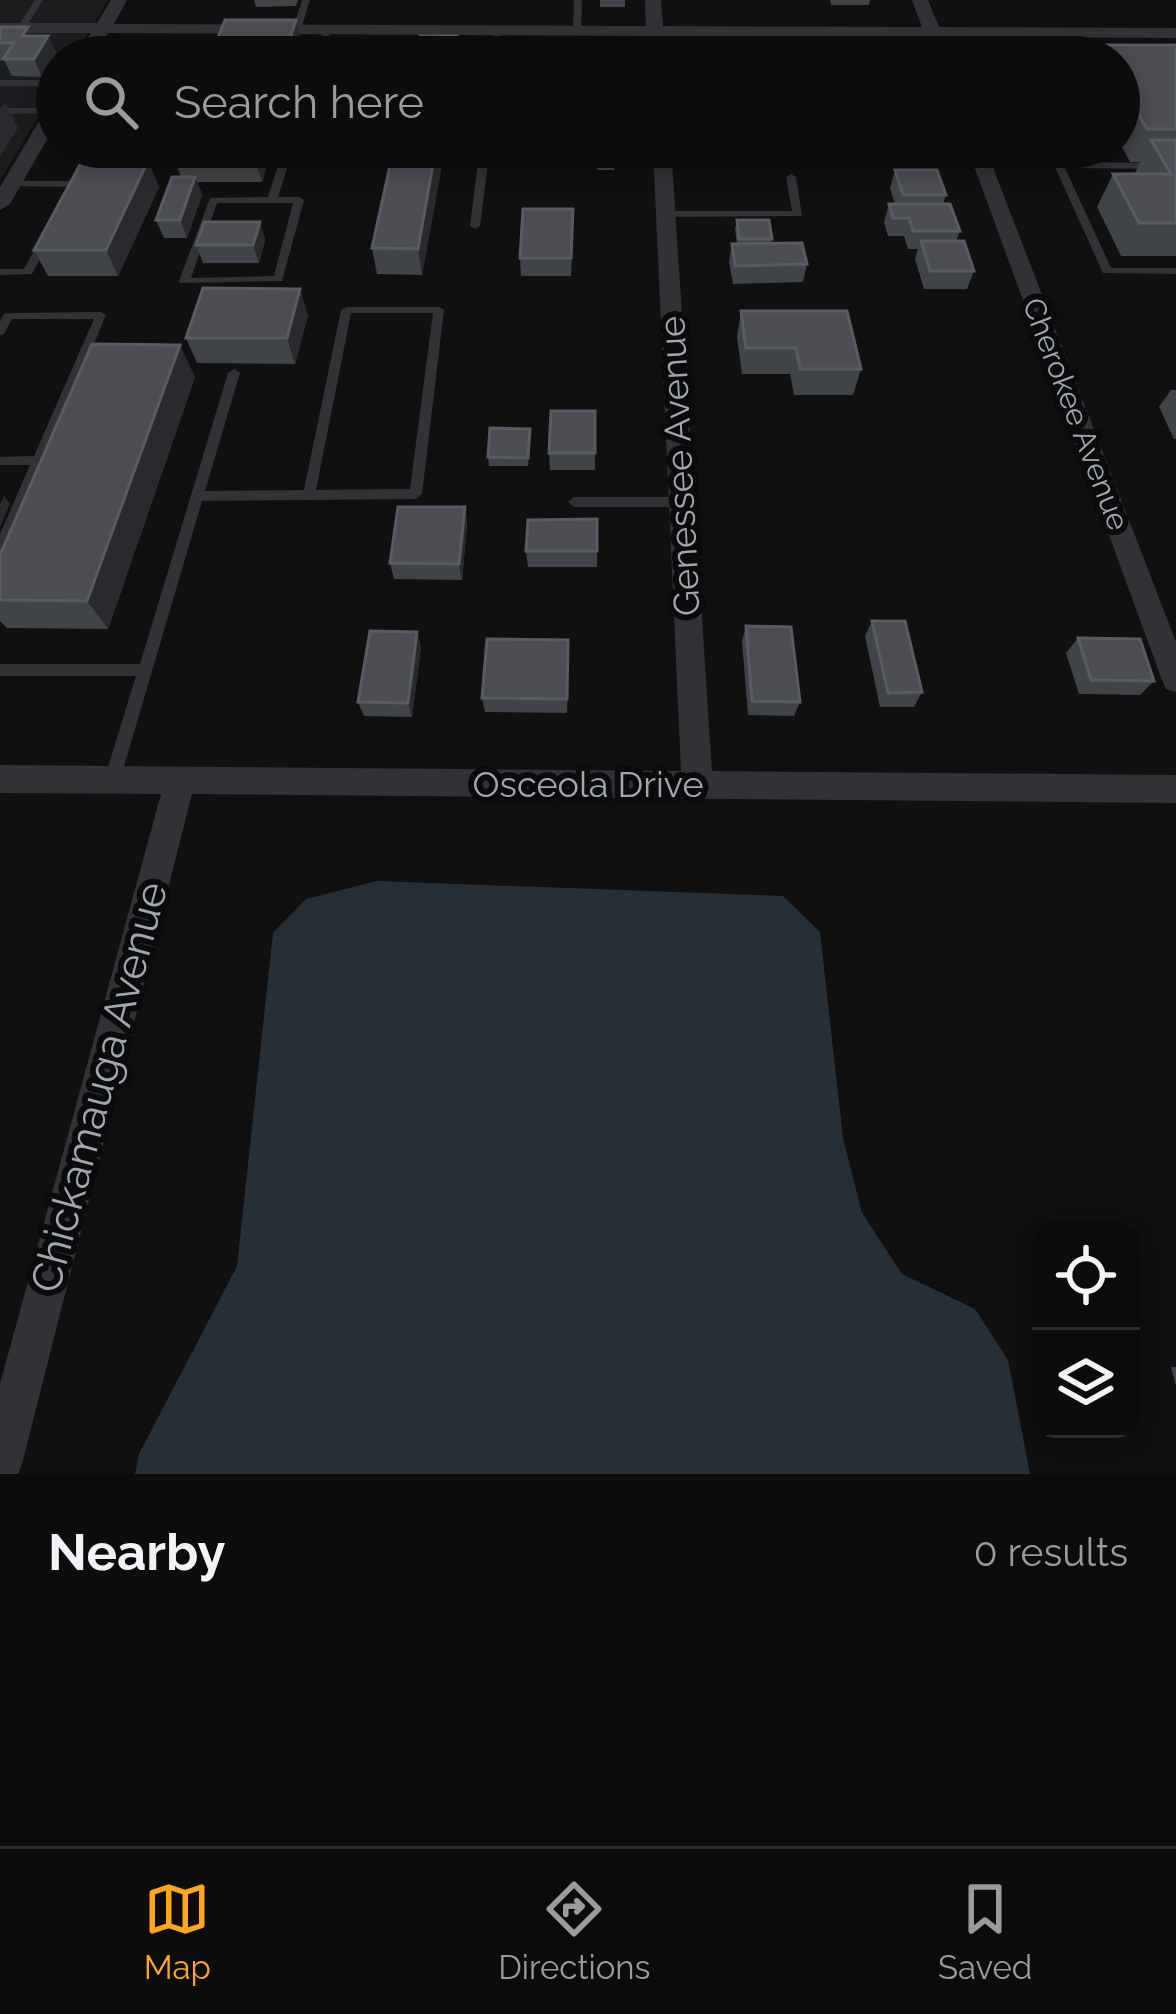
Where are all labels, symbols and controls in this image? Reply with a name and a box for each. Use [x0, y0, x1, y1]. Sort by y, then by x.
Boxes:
search box [36, 36, 1140, 168]
icon: search [78, 69, 144, 135]
text: Search here [174, 76, 424, 129]
street label: Cherokee Avenue [1016, 293, 1136, 535]
street label: Genessee Avenue [650, 315, 708, 617]
street label: Osceola Drive [472, 763, 704, 805]
street label: Chickamauga Avenue [21, 877, 177, 1297]
map controls [1032, 1222, 1140, 1438]
button: locate [1032, 1222, 1140, 1330]
button: layers [1032, 1330, 1140, 1438]
text: Nearby [48, 1522, 225, 1582]
text: 0 results [974, 1529, 1128, 1575]
tab: Map [144, 1876, 211, 1987]
tab: Directions [498, 1876, 651, 1987]
tab: Saved [938, 1876, 1032, 1987]

